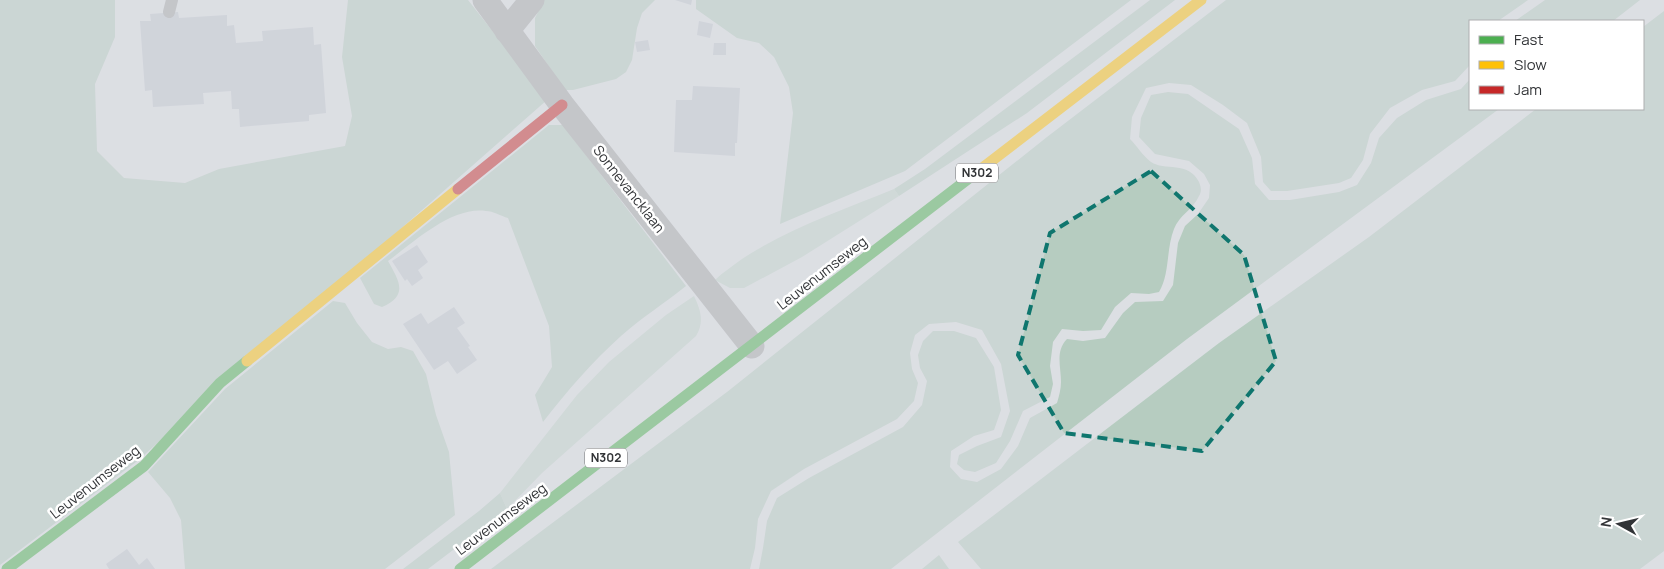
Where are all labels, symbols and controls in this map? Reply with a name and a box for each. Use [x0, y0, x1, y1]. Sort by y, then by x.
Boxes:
legend [1469, 20, 1644, 110]
text: Fast [1514, 29, 1543, 50]
text: Slow [1514, 54, 1547, 75]
text: Jam [1514, 79, 1542, 100]
street label: Sonnevancklaan [589, 141, 670, 236]
road number: N302 [956, 164, 998, 182]
street label: Leuvenumseweg [773, 232, 871, 314]
street label: Leuvenumseweg [46, 441, 144, 523]
road number: N302 [585, 448, 627, 468]
street label: Leuvenumseweg [451, 478, 550, 559]
north arrow [1594, 499, 1644, 549]
text: N [1596, 516, 1616, 528]

